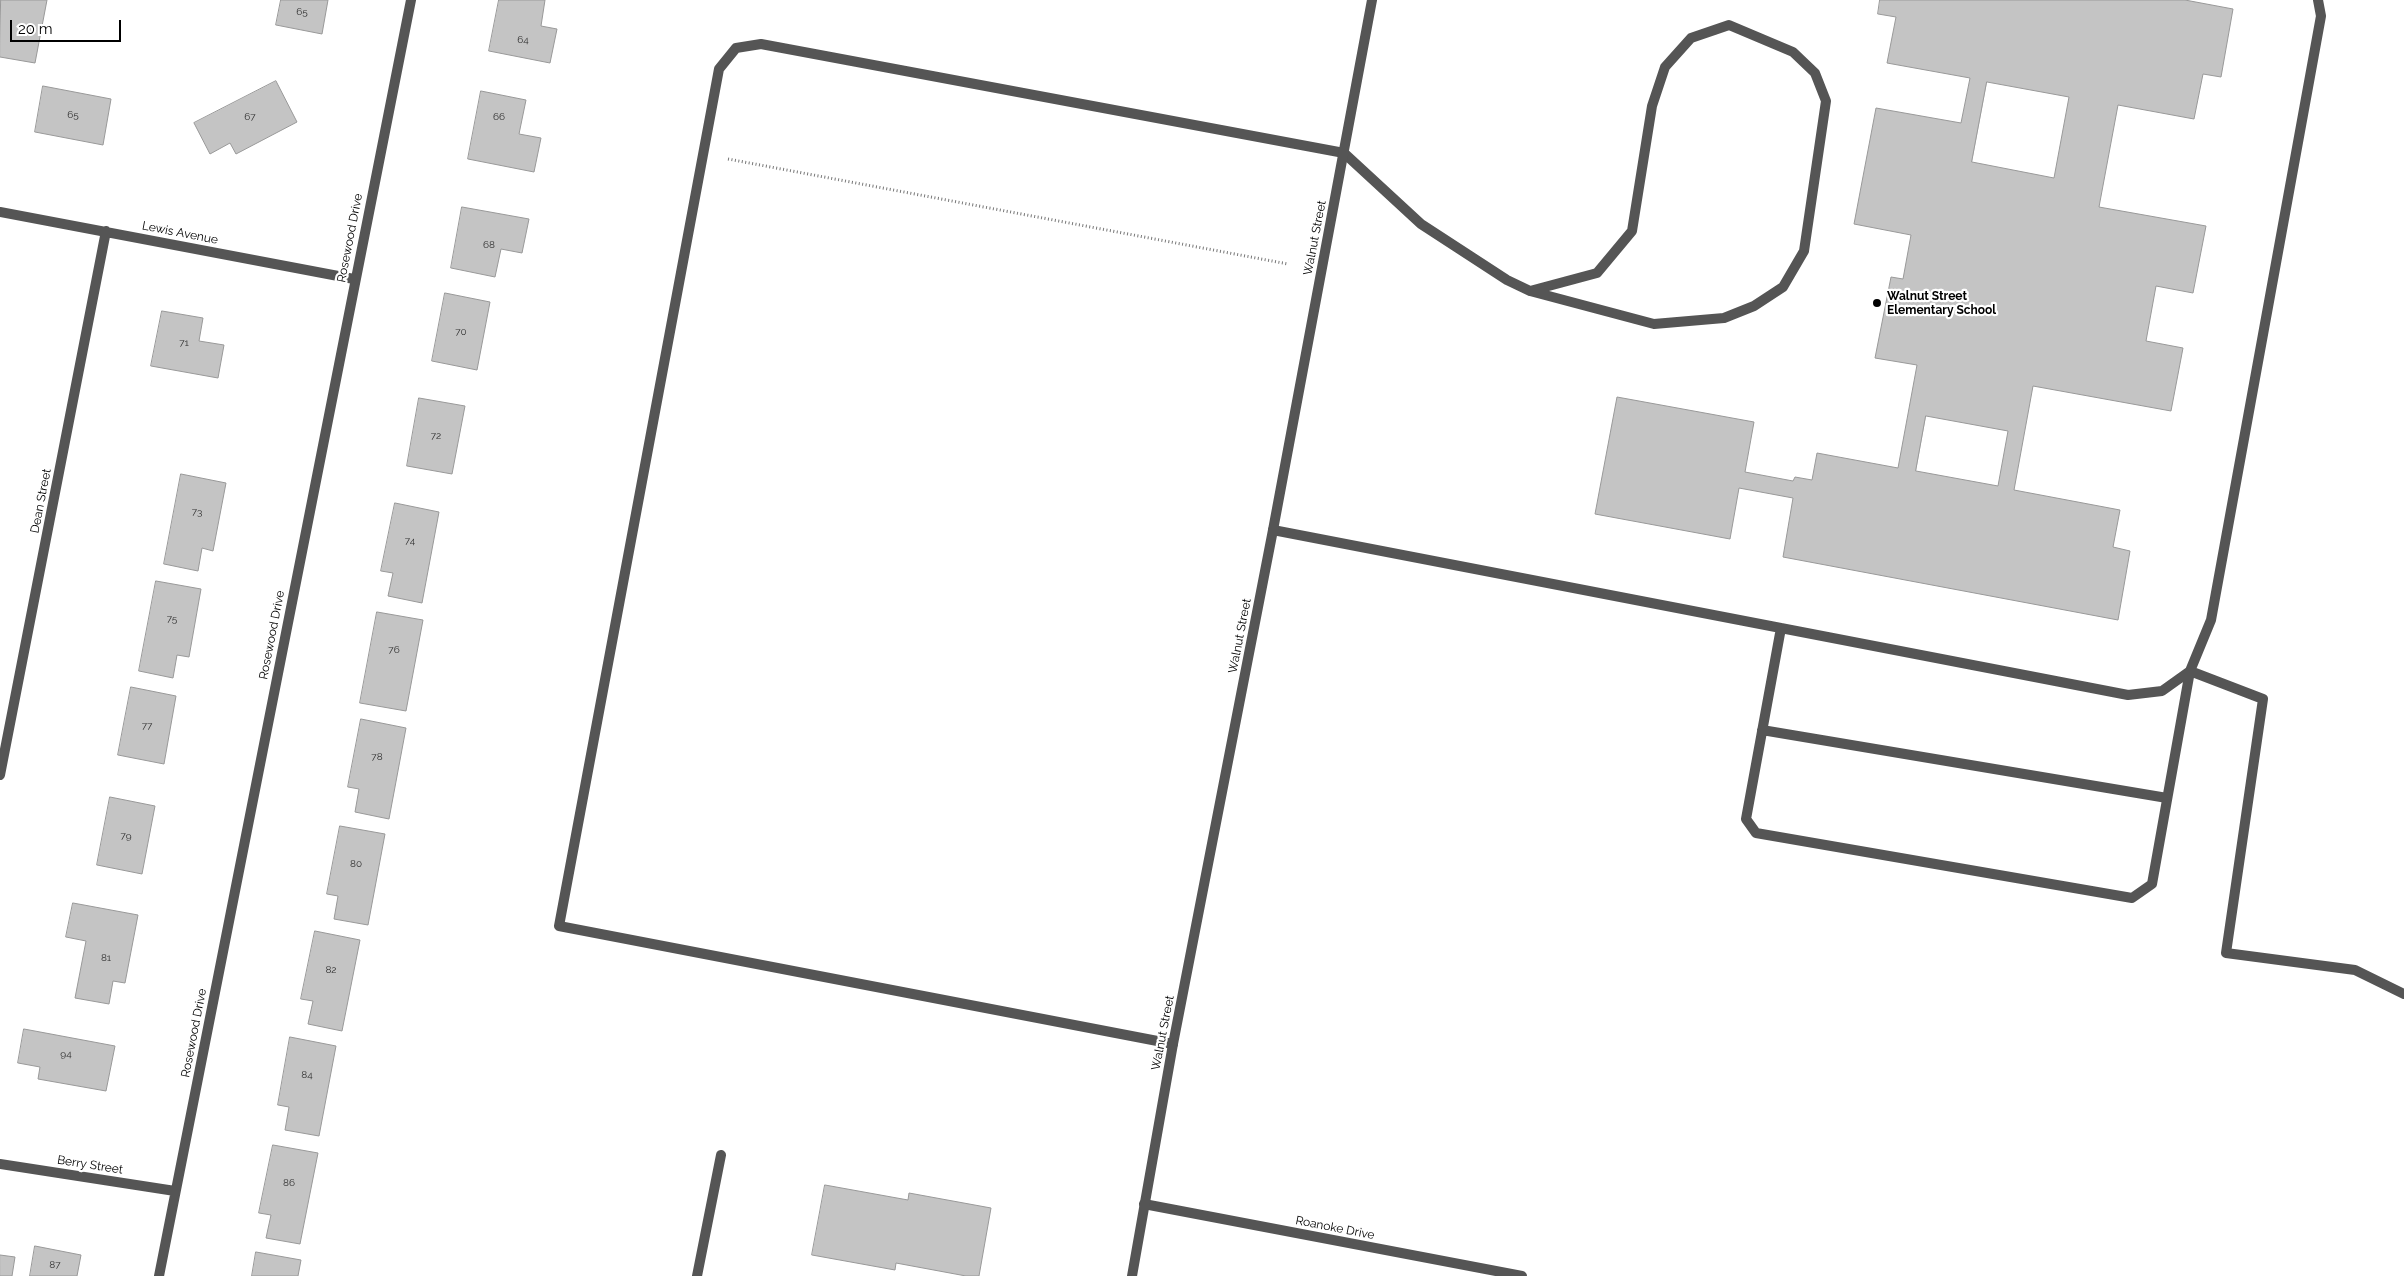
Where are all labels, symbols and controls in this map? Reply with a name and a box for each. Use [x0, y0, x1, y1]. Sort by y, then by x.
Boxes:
house number: 65 [296, 6, 308, 18]
scale bar [12, 10, 124, 42]
text: 20 m [18, 20, 53, 38]
house number: 64 [517, 34, 529, 46]
house number: 65 [67, 109, 79, 121]
house number: 67 [244, 111, 256, 123]
house number: 66 [493, 111, 505, 123]
street label: Rosewood Drive [334, 192, 366, 284]
street label: Walnut Street [1301, 199, 1329, 277]
street label: Lewis Avenue [141, 219, 219, 247]
house number: 68 [483, 239, 495, 251]
place label: Walnut Street Elementary School [1887, 289, 1996, 317]
marker: Walnut Street Elementary School [1871, 297, 1883, 309]
house number: 70 [455, 326, 467, 338]
house number: 71 [179, 337, 189, 349]
house number: 72 [431, 430, 441, 442]
street label: Dean Street [28, 467, 54, 535]
house number: 73 [192, 506, 202, 518]
house number: 74 [405, 535, 415, 547]
street label: Rosewood Drive [256, 589, 288, 681]
street label: Walnut Street [1226, 597, 1254, 675]
house number: 75 [167, 613, 177, 625]
house number: 76 [388, 644, 400, 656]
house number: 77 [142, 720, 152, 732]
house number: 78 [371, 751, 383, 763]
house number: 79 [120, 830, 132, 842]
house number: 80 [350, 858, 362, 870]
house number: 81 [101, 952, 111, 964]
house number: 82 [325, 964, 337, 976]
street label: Rosewood Drive [178, 987, 210, 1079]
street label: Walnut Street [1149, 994, 1177, 1072]
house number: 94 [60, 1048, 72, 1060]
house number: 84 [301, 1069, 313, 1081]
street label: Berry Street [56, 1153, 124, 1177]
house number: 86 [283, 1177, 295, 1189]
street label: Roanoke Drive [1294, 1213, 1376, 1243]
house number: 87 [49, 1259, 61, 1271]

